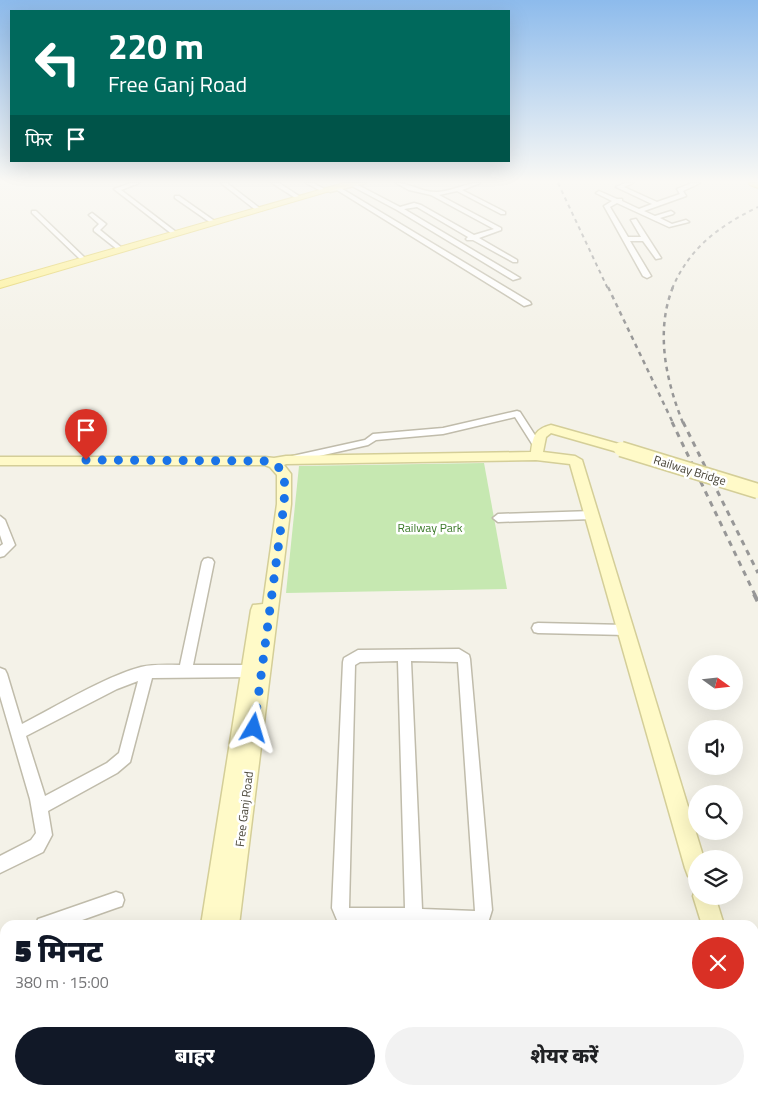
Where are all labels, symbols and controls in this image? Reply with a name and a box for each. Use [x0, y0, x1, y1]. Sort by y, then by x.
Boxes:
text: 220 m [108, 19, 204, 73]
icon: left [25, 30, 90, 95]
text: Free Ganj Road [108, 67, 247, 101]
text: फिर [25, 124, 52, 153]
icon: arrive [62, 125, 90, 153]
pin [65, 409, 107, 460]
icon: arrive [72, 416, 100, 444]
street label: Railway Bridge [651, 450, 729, 490]
park label: Railway Park [397, 518, 463, 537]
north arrow [688, 655, 742, 710]
map controls [688, 655, 743, 905]
position arrow [227, 701, 279, 753]
button: sound [688, 720, 743, 775]
street label: Free Ganj Road [230, 770, 258, 848]
button: search [688, 785, 743, 840]
button: layers [688, 850, 743, 905]
text: 5 मिनट [15, 928, 103, 974]
button: close [692, 937, 744, 989]
text: 380 m · 15:00 [15, 970, 109, 994]
button: बाहर [15, 1027, 375, 1085]
button: शेयर करें [385, 1027, 744, 1085]

